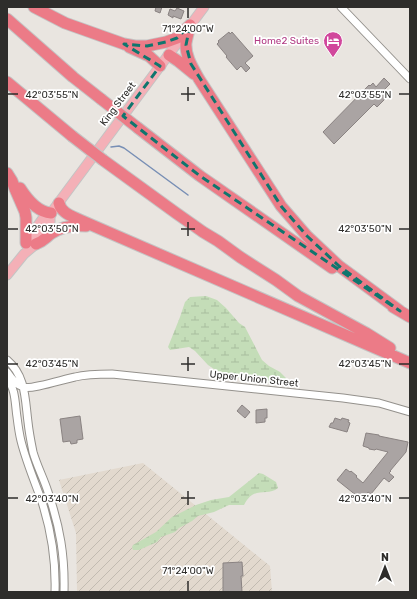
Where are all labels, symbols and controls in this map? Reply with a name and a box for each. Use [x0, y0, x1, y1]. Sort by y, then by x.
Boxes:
text: 71°24'00"W [162, 23, 214, 35]
hotel icon: Home2 Suites [322, 30, 344, 58]
place label: Home2 Suites [254, 35, 319, 47]
street label: King Street [98, 80, 138, 128]
text: 42°03'55"N [25, 89, 79, 101]
text: 42°03'55"N [338, 89, 392, 101]
text: 42°03'50"N [25, 223, 79, 235]
text: 42°03'50"N [338, 223, 392, 235]
text: 42°03'45"N [26, 358, 78, 370]
text: 42°03'45"N [339, 358, 391, 370]
street label: Upper Union Street [209, 368, 299, 390]
text: 42°03'40"N [25, 493, 79, 505]
text: 42°03'40"N [338, 493, 392, 505]
north arrow [365, 547, 405, 587]
text: N [381, 551, 389, 564]
text: 71°24'00"W [162, 565, 214, 577]

